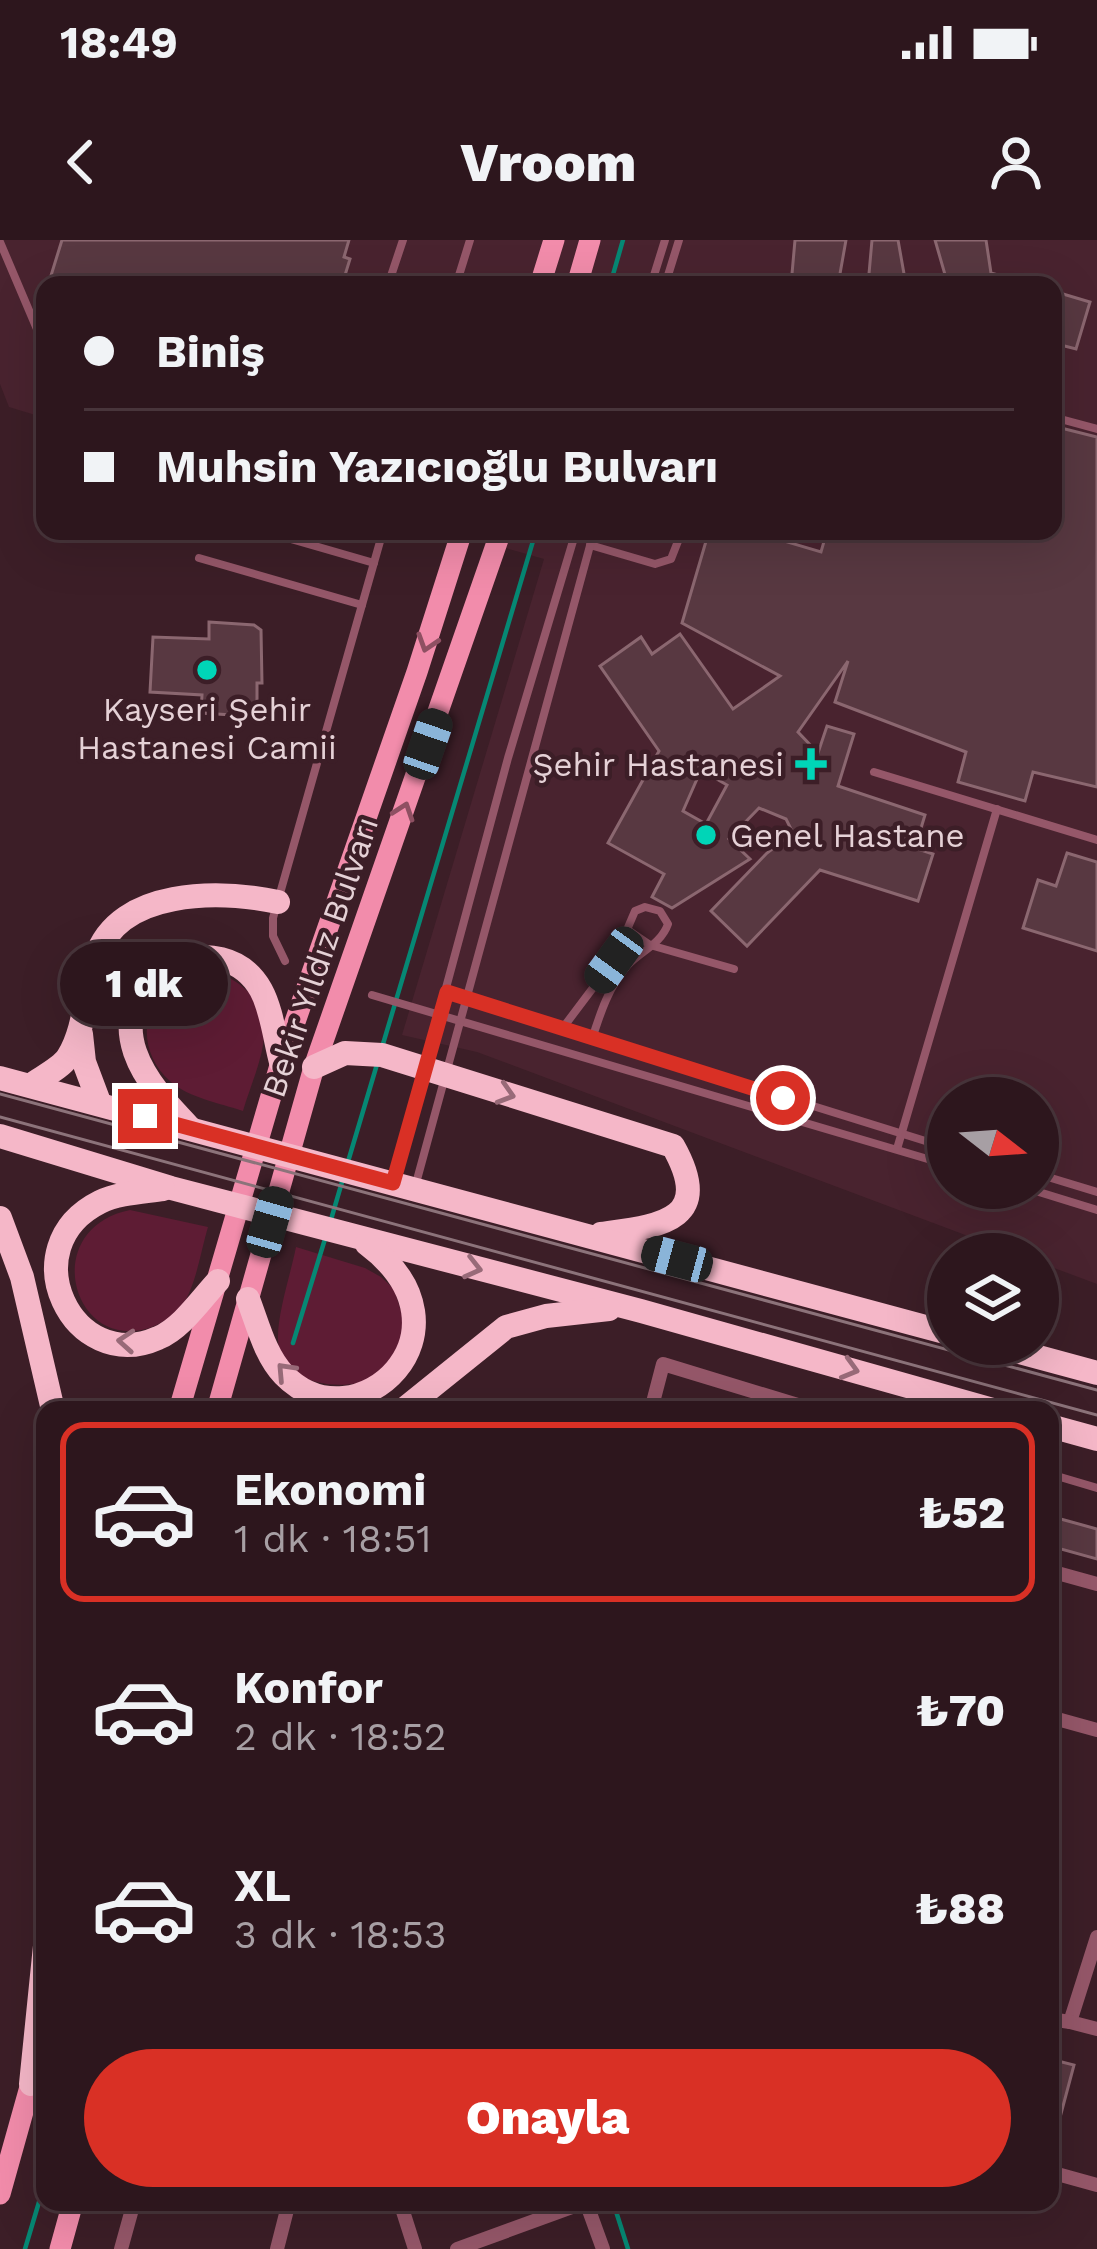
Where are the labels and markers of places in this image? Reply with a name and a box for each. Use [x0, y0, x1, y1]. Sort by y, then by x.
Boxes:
marker: Kayseri Şehir Hastanesi Camii [194, 657, 220, 683]
place label: Kayseri Şehir Hastanesi Camii [77, 690, 337, 767]
place label: Şehir Hastanesi [532, 745, 784, 784]
marker: Şehir Hastanesi [795, 748, 827, 780]
place label: Genel Hastane [730, 816, 965, 855]
marker: Genel Hastane [693, 822, 719, 848]

